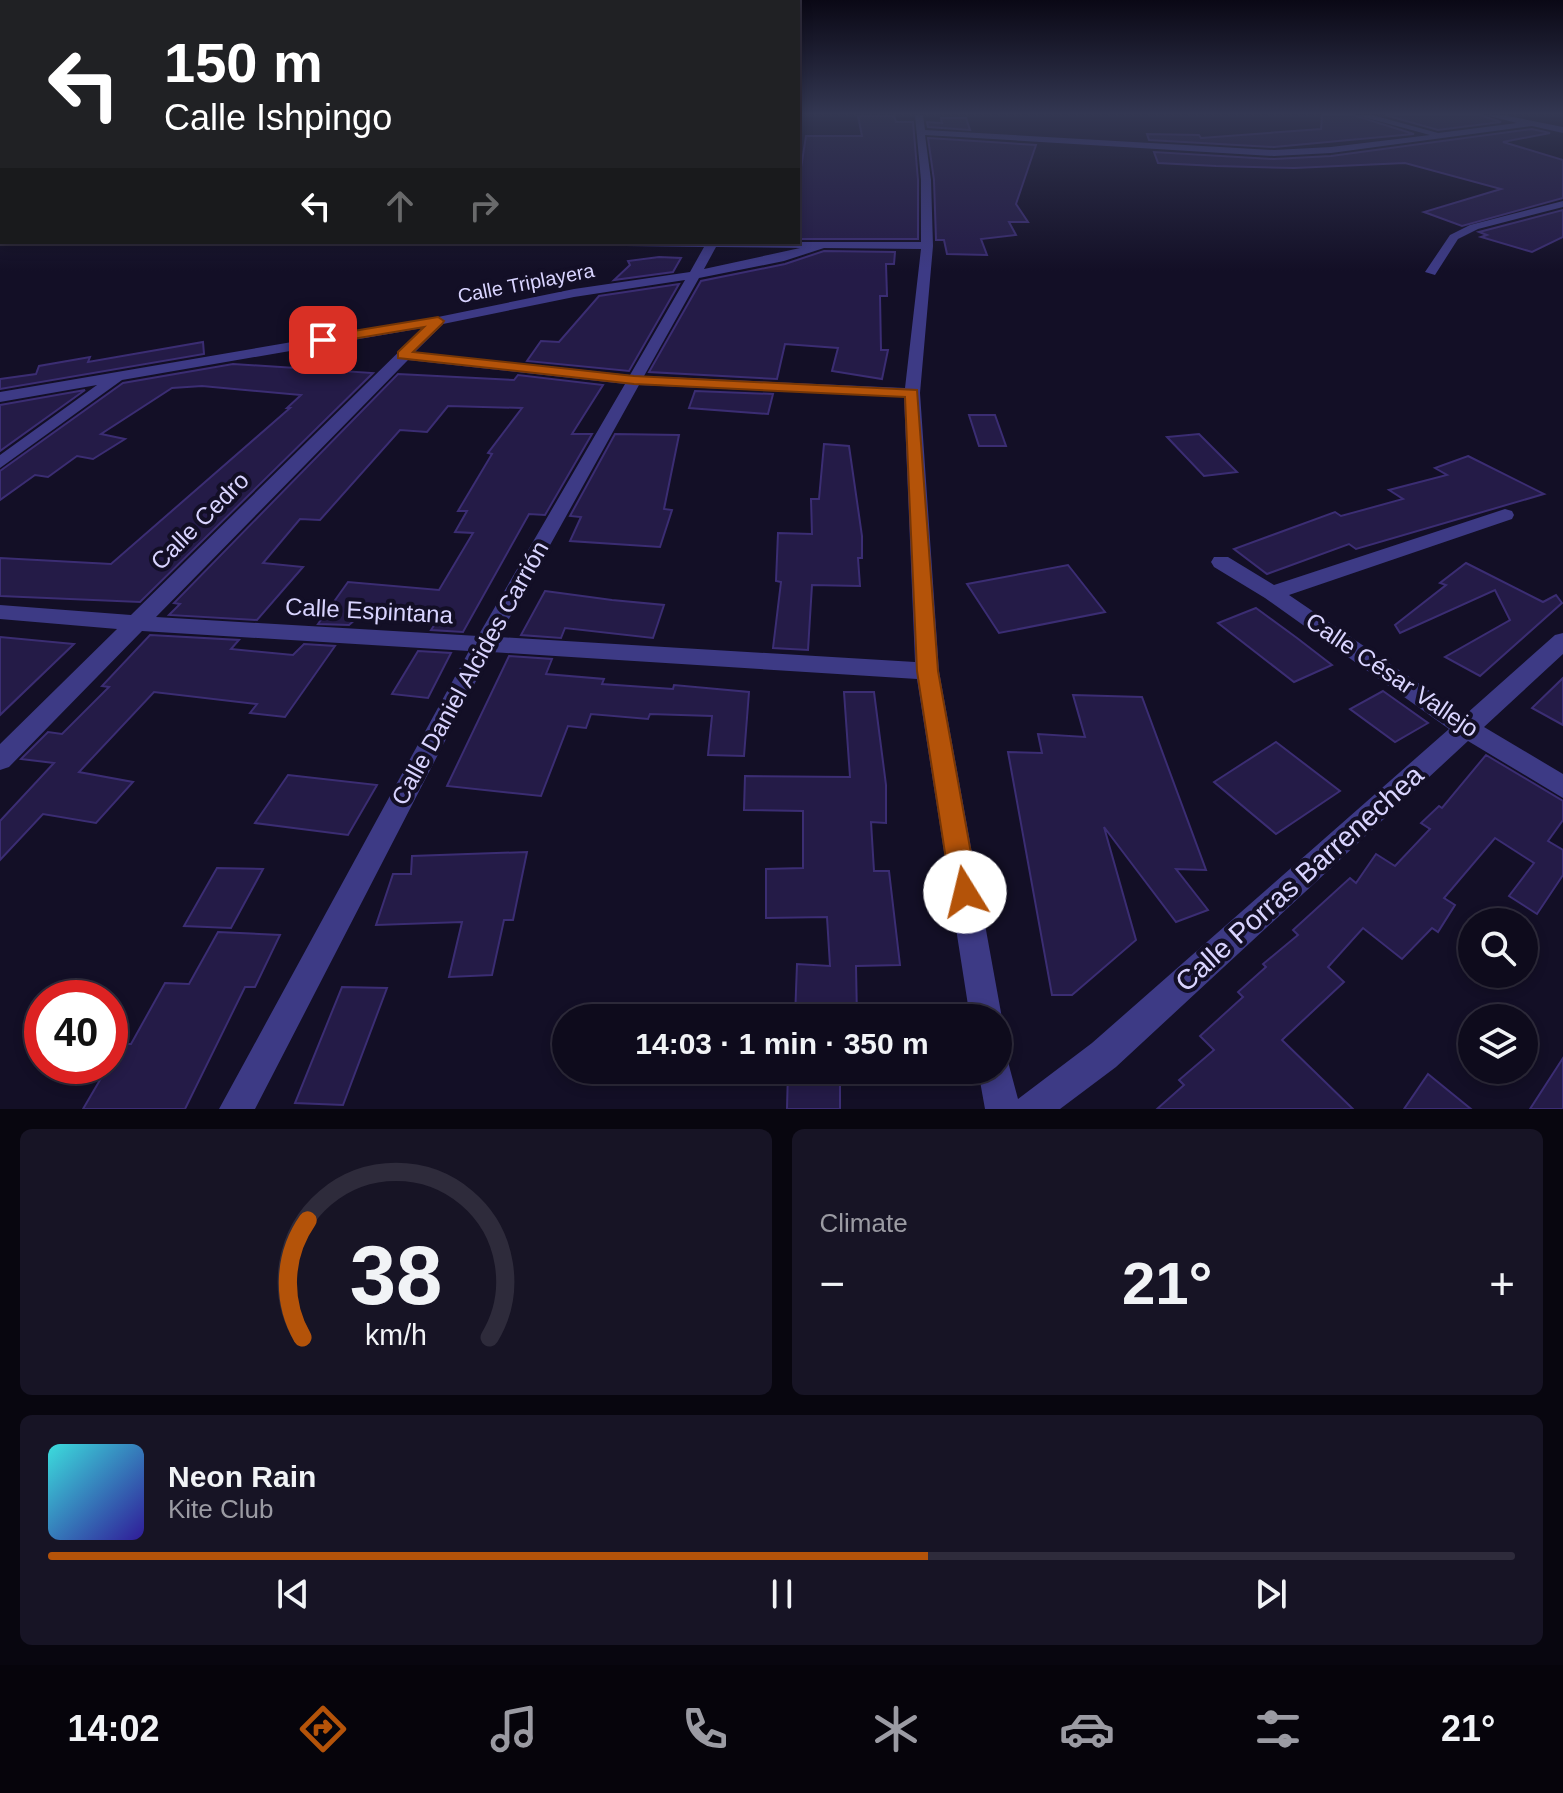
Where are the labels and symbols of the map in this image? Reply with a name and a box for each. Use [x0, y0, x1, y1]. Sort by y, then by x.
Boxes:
street label: Calle Triplayera [456, 259, 597, 307]
pin [289, 306, 357, 374]
street label: Calle Cedro [145, 466, 254, 575]
street label: Calle Daniel Alcides Carrión [386, 536, 553, 809]
street label: Calle Espintana [284, 593, 454, 628]
street label: Calle César Vallejo [1301, 607, 1484, 742]
street label: Calle Porras Barrenechea [1169, 759, 1430, 998]
position arrow [923, 850, 1007, 934]
speed limit sign: 40 [24, 980, 128, 1084]

